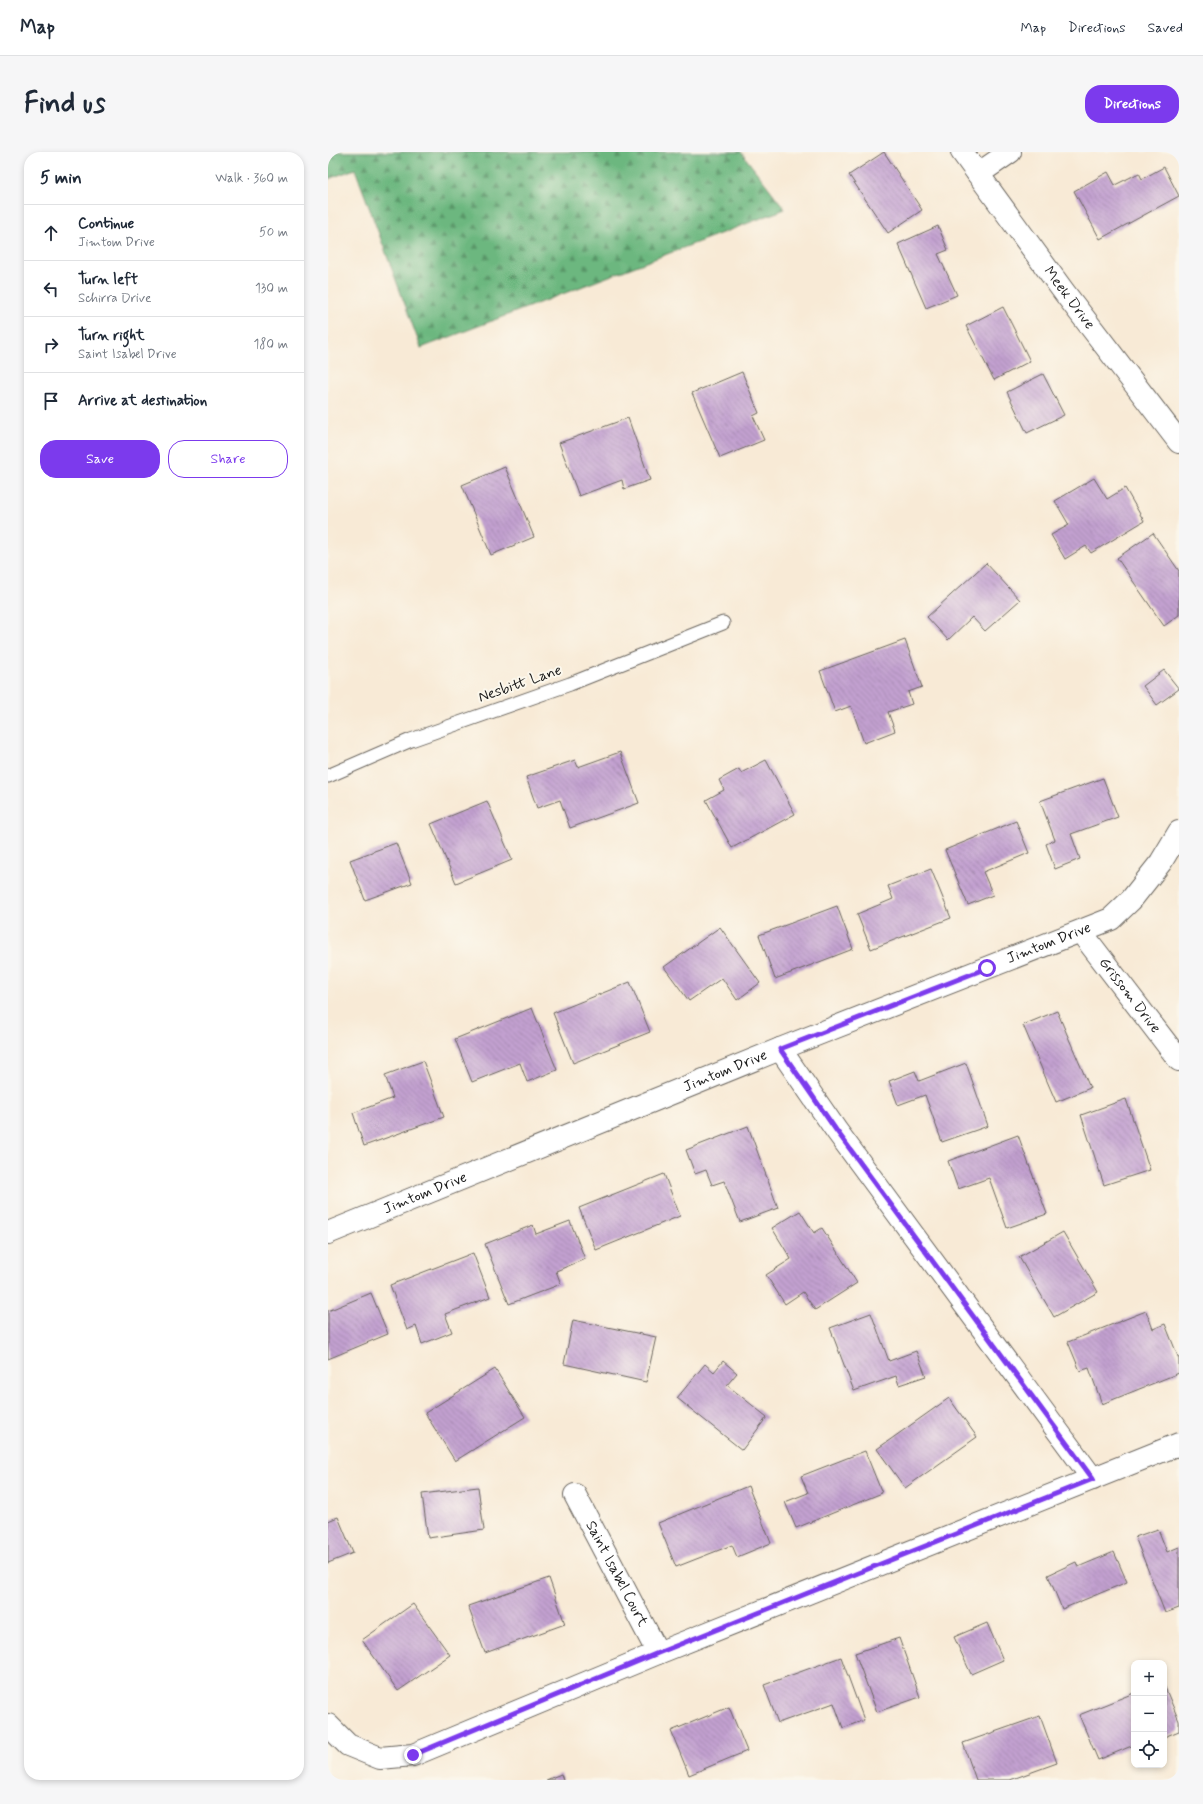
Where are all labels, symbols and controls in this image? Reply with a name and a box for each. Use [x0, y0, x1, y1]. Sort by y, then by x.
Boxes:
text: Map [20, 15, 55, 40]
text: Map [1020, 19, 1046, 37]
text: Directions [1068, 19, 1126, 37]
text: Saved [1148, 19, 1183, 37]
button: Directions [1085, 85, 1179, 123]
text: Find us [24, 86, 105, 123]
text: 5 min [40, 167, 82, 189]
text: Walk · 360 m [215, 170, 288, 187]
text: Continue [78, 214, 134, 234]
icon: ahead [40, 222, 62, 244]
text: 50 m [259, 224, 288, 241]
text: Jimtom Drive [78, 234, 155, 251]
street label: Meek Drive [1039, 262, 1099, 334]
text: Turn left [78, 270, 138, 290]
icon: left [40, 278, 62, 300]
text: 130 m [255, 280, 288, 297]
text: Schirra Drive [78, 290, 152, 307]
text: Turn right [78, 326, 145, 346]
icon: right [40, 334, 62, 356]
text: 180 m [253, 336, 288, 353]
text: Saint Isabel Drive [78, 346, 177, 363]
icon: arrive [40, 390, 62, 412]
text: Arrive at destination [78, 391, 207, 411]
button: Save [40, 440, 160, 478]
button: Share [168, 440, 288, 478]
street label: Nesbitt Lane [476, 660, 565, 708]
street label: Jimtom Drive [1004, 918, 1094, 969]
street label: Grissom Drive [1094, 953, 1165, 1038]
route start [978, 959, 996, 977]
street label: Jimtom Drive [680, 1045, 770, 1097]
street label: Jimtom Drive [380, 1167, 470, 1219]
street label: Saint Isabel Court [580, 1517, 652, 1630]
map controls [1131, 1660, 1167, 1768]
button: + [1131, 1660, 1167, 1696]
button: − [1131, 1696, 1167, 1732]
button: locate [1131, 1732, 1167, 1768]
route end [404, 1746, 422, 1764]

